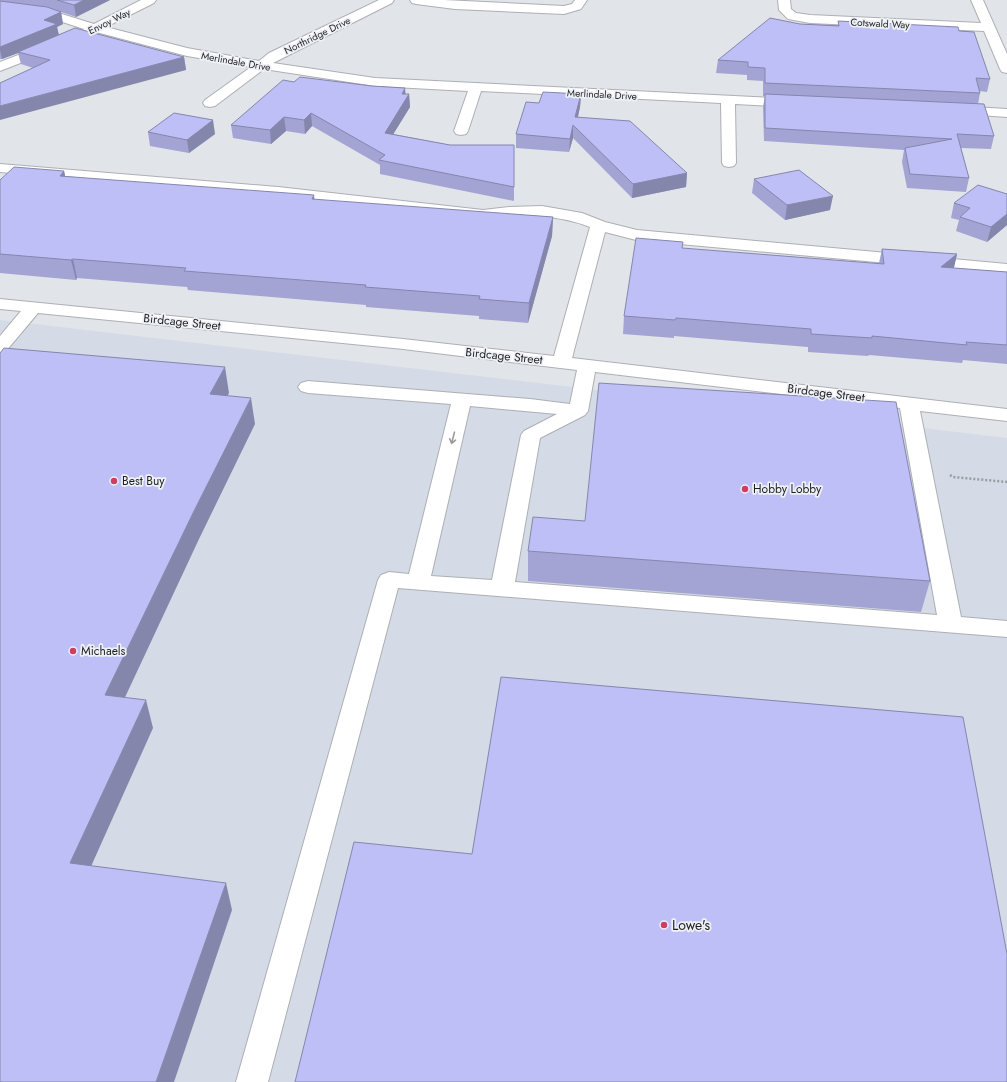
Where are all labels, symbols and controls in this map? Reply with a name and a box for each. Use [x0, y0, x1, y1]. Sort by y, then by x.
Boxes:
street label: Envoy Way [85, 4, 134, 38]
street label: Northridge Drive [282, 13, 353, 58]
street label: Cotswald Way [850, 14, 911, 33]
street label: Merlindale Drive [200, 48, 272, 75]
street label: Merlindale Drive [567, 85, 637, 104]
street label: Birdcage Street [142, 309, 222, 335]
street label: Birdcage Street [464, 343, 544, 369]
street label: Birdcage Street [786, 379, 866, 407]
one-way arrow [449, 431, 456, 444]
place label: Best Buy [122, 472, 165, 490]
marker: Best Buy [109, 476, 119, 486]
place label: Hobby Lobby [753, 480, 822, 498]
marker: Hobby Lobby [740, 484, 750, 494]
place label: Michaels [81, 642, 126, 660]
marker: Michaels [68, 646, 78, 656]
place label: Lowe's [672, 915, 710, 935]
marker: Lowe's [659, 920, 669, 930]

